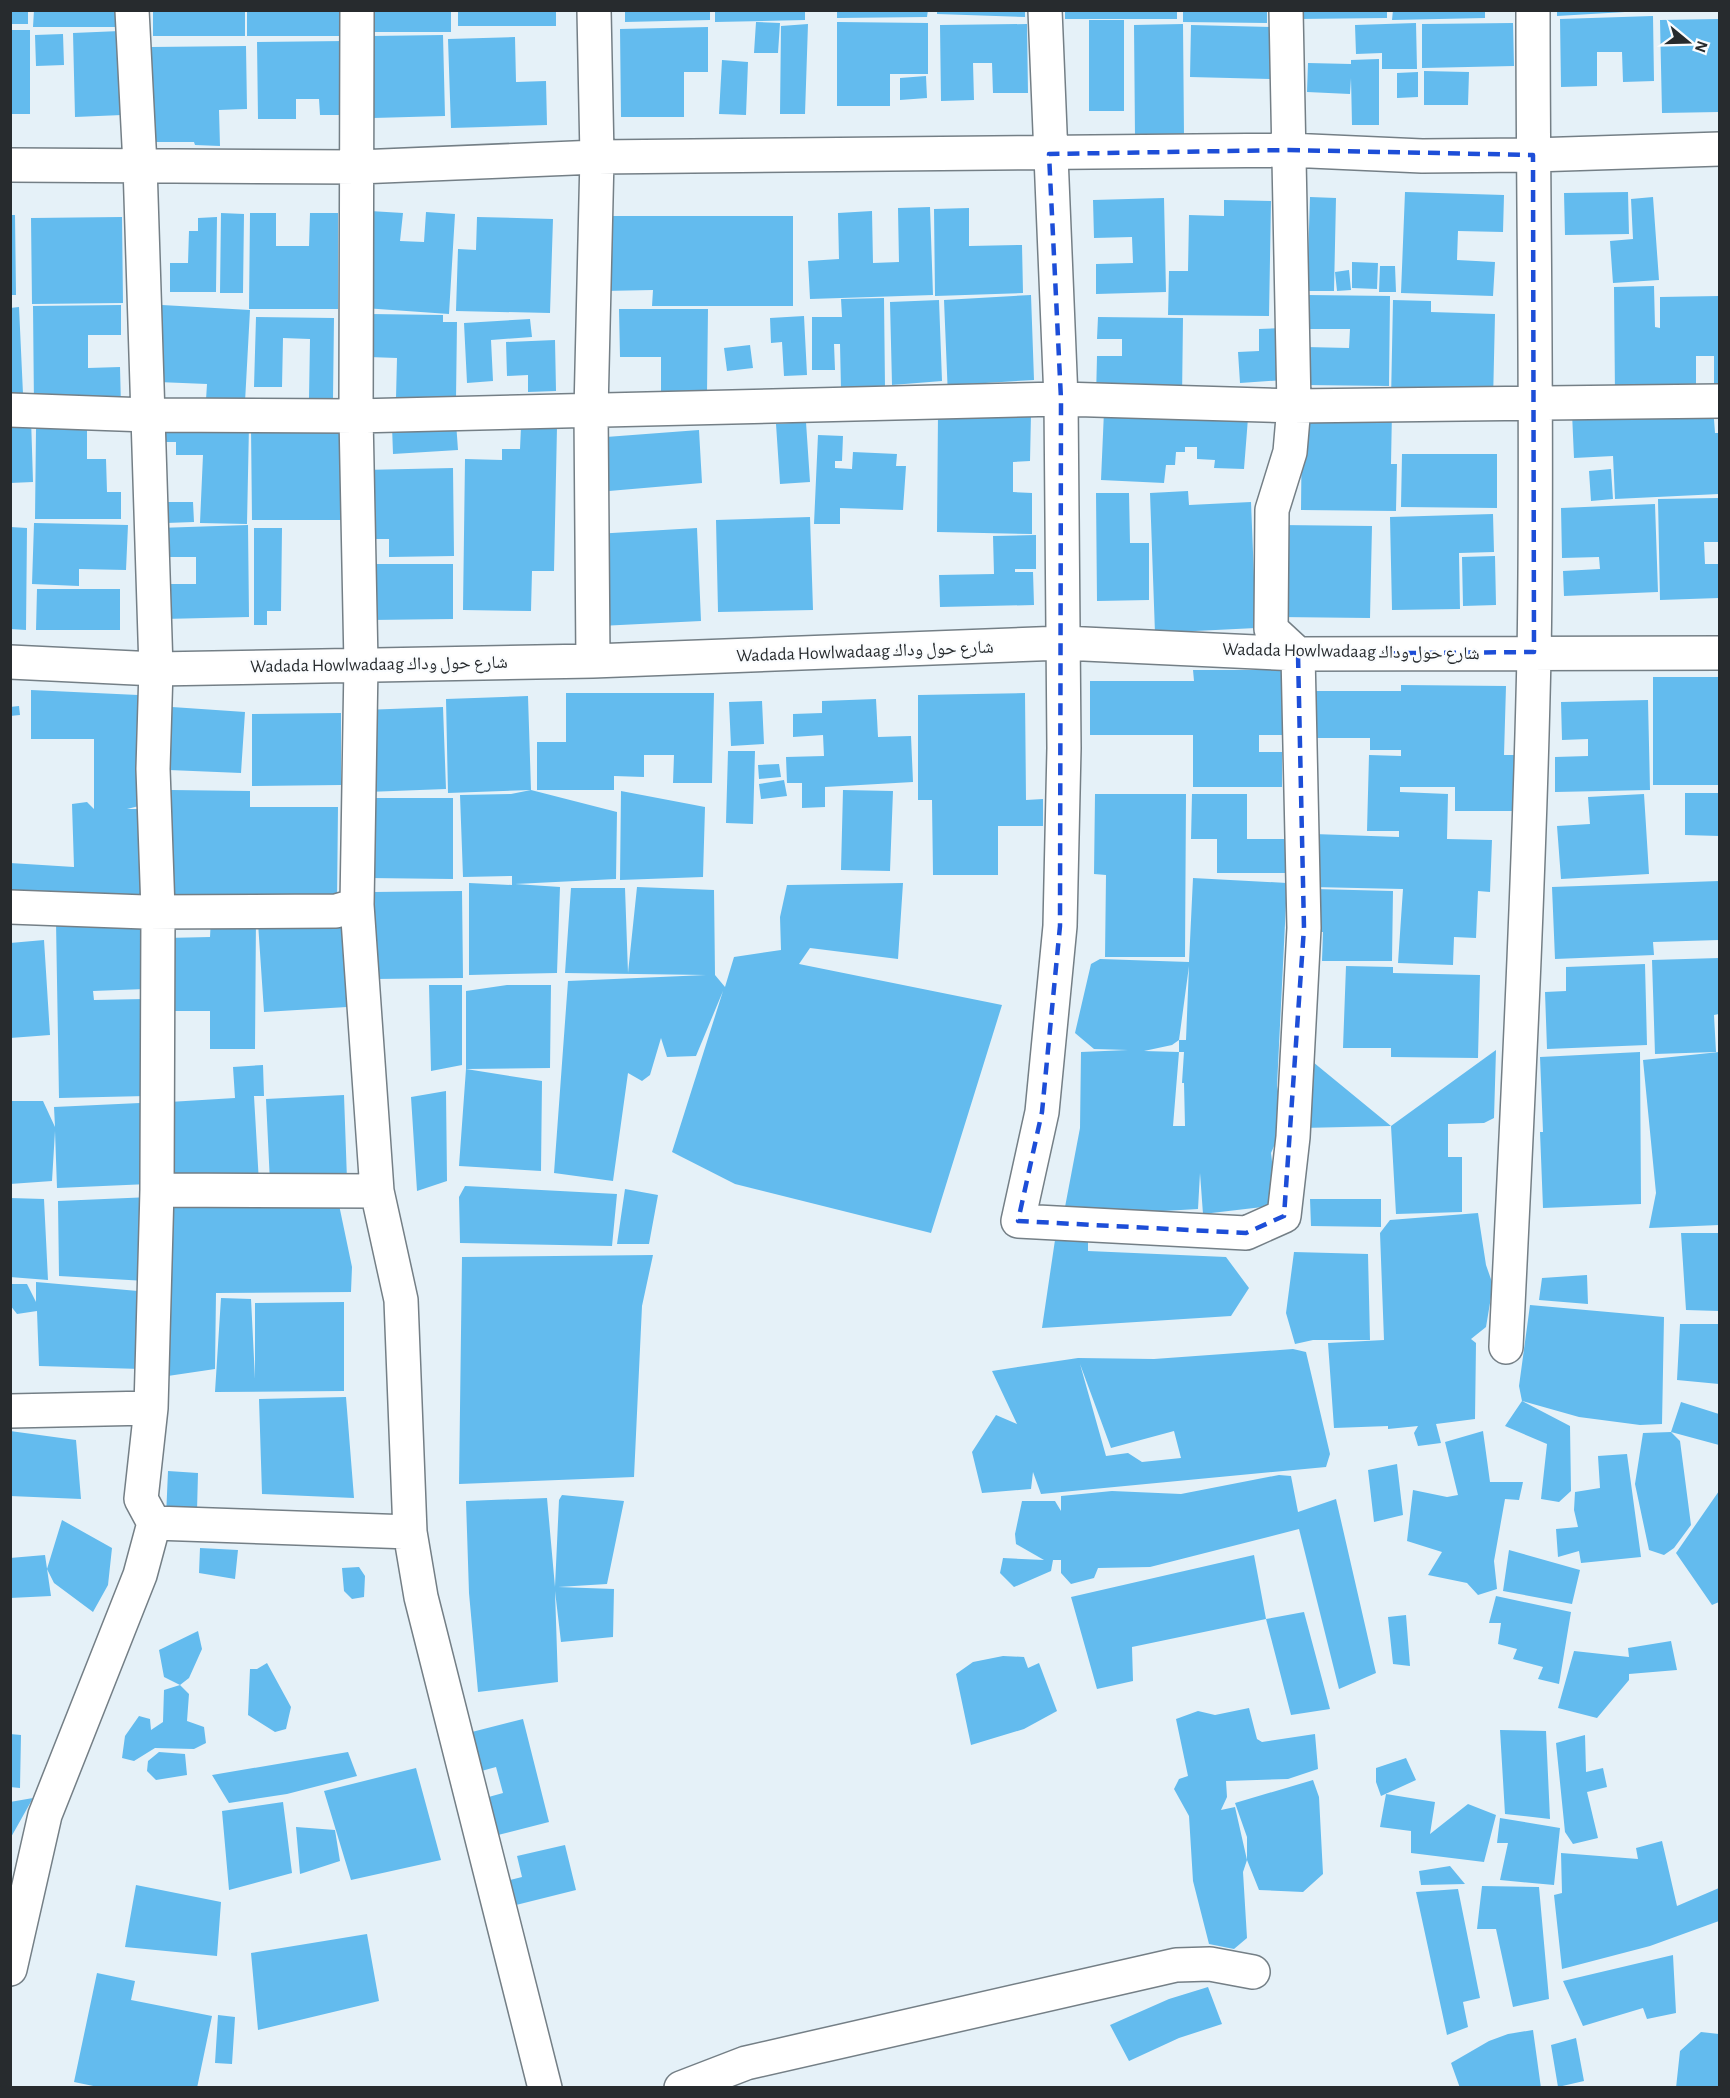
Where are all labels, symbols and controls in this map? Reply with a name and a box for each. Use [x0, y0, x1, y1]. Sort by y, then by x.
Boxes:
north arrow [1658, 12, 1718, 72]
text: N [1692, 39, 1711, 54]
street label: Wadada Howlwadaag شارع حول وداك [736, 639, 994, 666]
street label: Wadada Howlwadaag شارع حول وداك [1222, 641, 1480, 664]
street label: Wadada Howlwadaag شارع حول وداك [250, 654, 508, 677]

